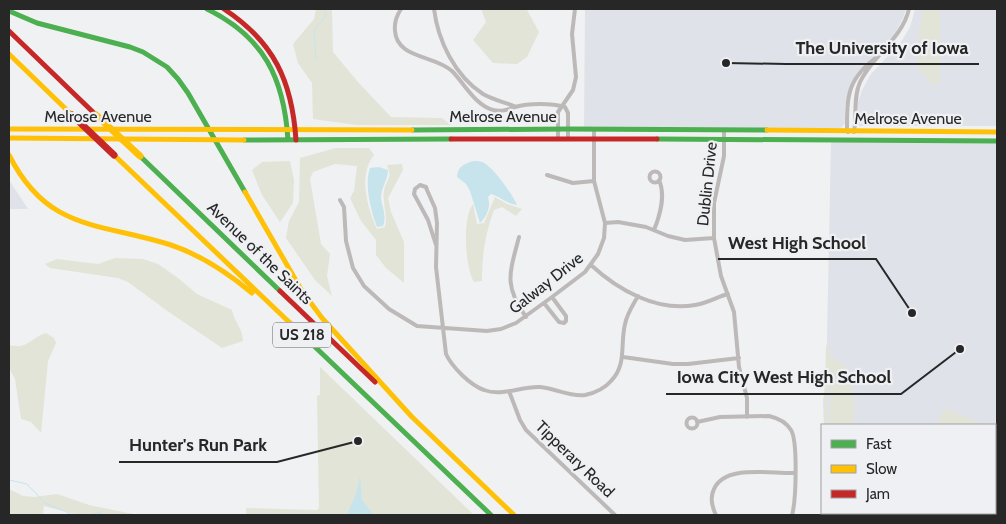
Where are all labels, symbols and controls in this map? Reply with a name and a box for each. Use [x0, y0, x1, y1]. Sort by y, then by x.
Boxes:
callout: The University of Iowa [786, 31, 979, 64]
text: The University of Iowa [795, 37, 969, 59]
street label: Melrose Avenue [44, 107, 152, 126]
street label: Melrose Avenue [449, 107, 557, 126]
street label: Melrose Avenue [854, 109, 962, 128]
street label: Dublin Drive [693, 141, 721, 227]
street label: Avenue of the Saints [203, 198, 317, 308]
callout: West High School [718, 226, 876, 259]
text: West High School [728, 232, 866, 254]
street label: Galway Drive [505, 248, 587, 318]
road number: US 218 [273, 322, 331, 348]
callout: Iowa City West High School [666, 361, 901, 394]
text: Iowa City West High School [677, 366, 891, 388]
street label: Tipperary Road [532, 417, 618, 501]
legend [821, 424, 996, 514]
callout: Hunter's Run Park [119, 429, 277, 462]
text: Hunter's Run Park [129, 434, 267, 456]
text: Fast [866, 435, 891, 453]
text: Slow [866, 460, 897, 478]
text: Jam [865, 485, 890, 503]

